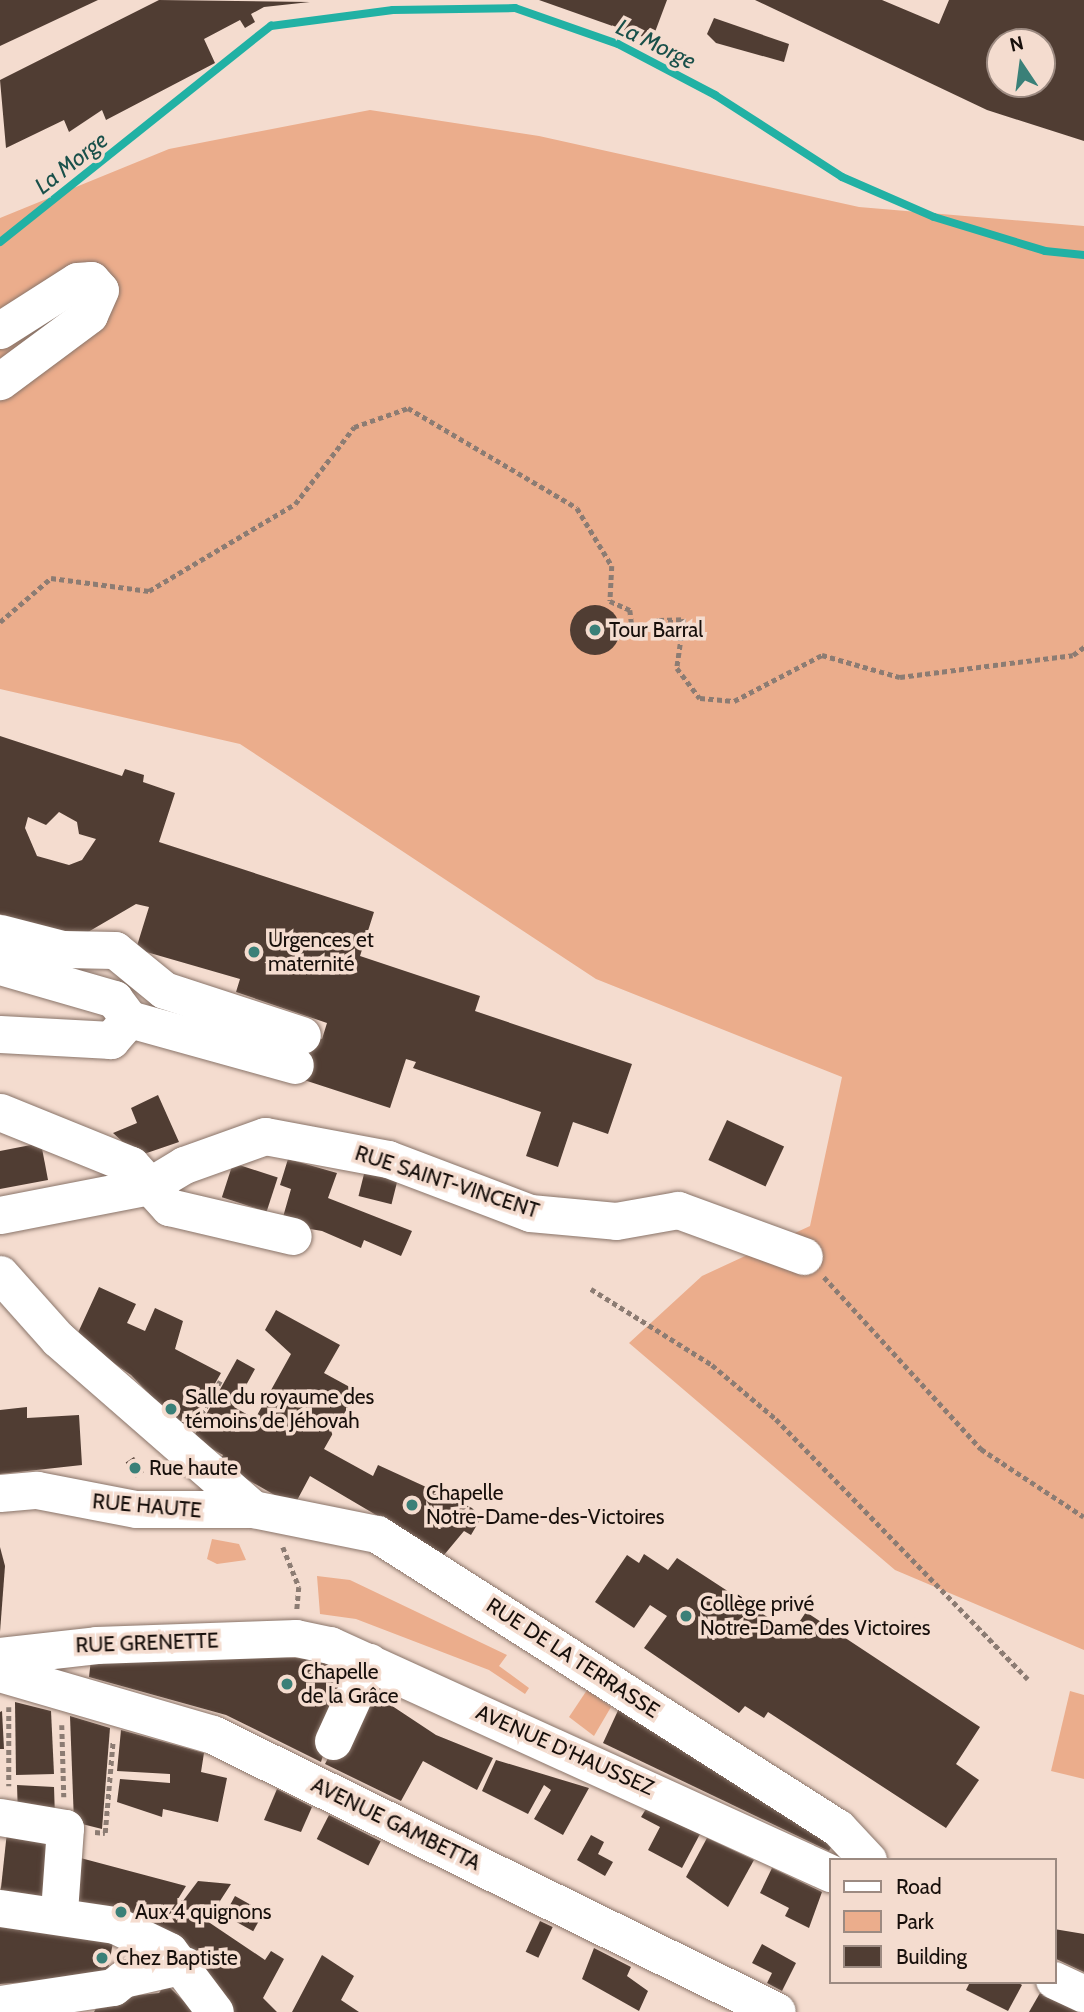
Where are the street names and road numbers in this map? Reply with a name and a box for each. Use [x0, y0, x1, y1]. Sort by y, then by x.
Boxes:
street label: RUE SAINT-VINCENT [352, 1140, 542, 1224]
street label: RUE HAUTE [91, 1489, 203, 1523]
street label: RUE DE LA TERRASSE [482, 1593, 664, 1723]
street label: RUE GRENETTE [75, 1628, 219, 1658]
street label: AVENUE D'HAUSSEZ [472, 1699, 658, 1801]
street label: AVENUE GAMBETTA [307, 1772, 485, 1876]

